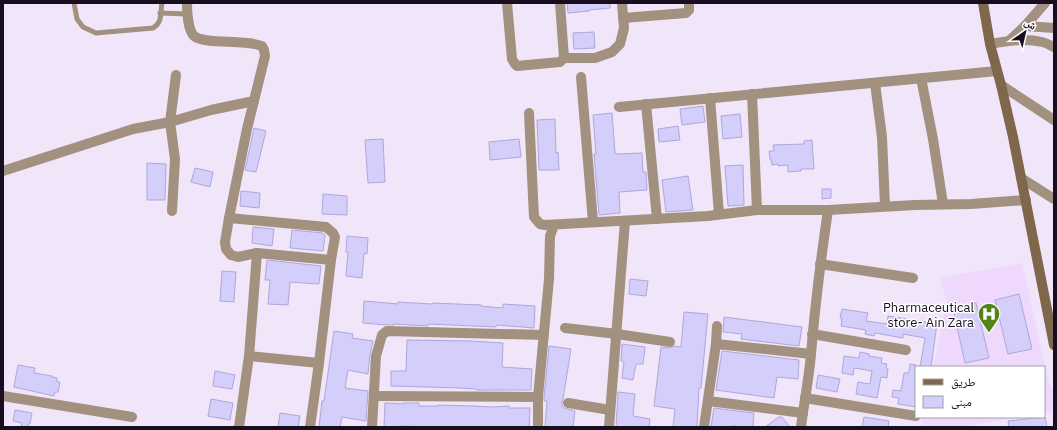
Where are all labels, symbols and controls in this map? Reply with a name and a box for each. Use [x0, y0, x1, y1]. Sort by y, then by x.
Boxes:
north arrow [1005, 12, 1045, 52]
text: ش [1021, 15, 1040, 34]
place label: Pharmaceutical store- Ain Zara [883, 299, 974, 331]
hospital icon: Pharmaceutical store- Ain Zara [976, 301, 1002, 334]
legend [915, 366, 1045, 418]
text: طريق [951, 374, 976, 389]
text: مبنى [951, 394, 972, 409]

